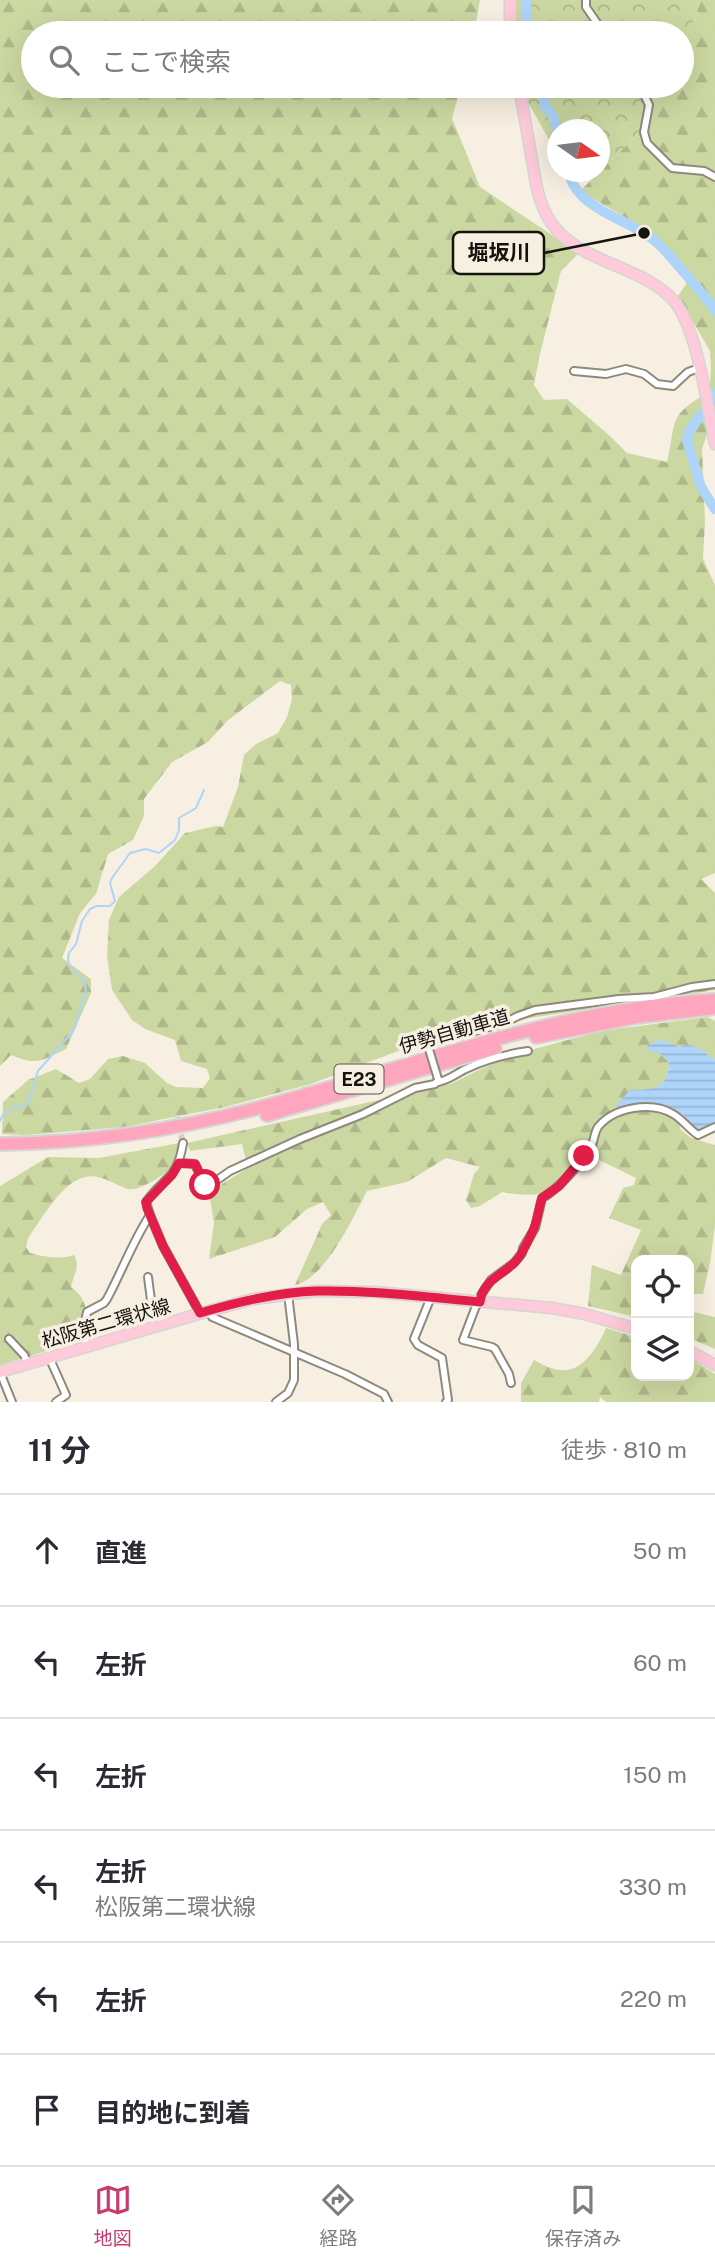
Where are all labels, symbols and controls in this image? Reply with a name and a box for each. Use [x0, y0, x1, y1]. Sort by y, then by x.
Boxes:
search box [21, 21, 694, 98]
icon: search [45, 41, 83, 79]
text: ここで検索 [101, 46, 231, 77]
north arrow [547, 119, 610, 182]
callout: 堀坂川 [453, 232, 544, 274]
text: 堀坂川 [468, 240, 531, 265]
street label: 伊勢自動車道 [396, 1005, 512, 1057]
road number: E23 [334, 1064, 384, 1094]
route end [568, 1140, 599, 1171]
route start [189, 1169, 220, 1200]
map controls [631, 1255, 694, 1381]
button: locate [631, 1255, 694, 1318]
street label: 松阪第二環状線 [39, 1294, 173, 1352]
button: layers [631, 1318, 694, 1381]
text: 11 分 [28, 1432, 90, 1468]
text: 徒歩 · 810 m [561, 1436, 687, 1463]
icon: ahead [28, 1531, 66, 1569]
text: 直進 [95, 1537, 147, 1568]
text: 50 m [633, 1537, 687, 1564]
icon: left [28, 1643, 66, 1681]
text: 左折 [95, 1649, 147, 1680]
text: 60 m [633, 1649, 687, 1676]
icon: left [28, 1755, 66, 1793]
text: 左折 [95, 1761, 147, 1792]
text: 150 m [623, 1761, 687, 1788]
text: 左折 [95, 1856, 147, 1887]
icon: left [28, 1867, 66, 1905]
text: 330 m [619, 1873, 687, 1900]
text: 松阪第二環状線 [95, 1893, 256, 1920]
icon: left [28, 1979, 66, 2017]
text: 左折 [95, 1985, 147, 2016]
text: 220 m [620, 1985, 687, 2012]
icon: arrive [28, 2091, 66, 2129]
text: 目的地に到着 [95, 2097, 251, 2128]
tab: 地図 [94, 2181, 132, 2250]
tab: 経路 [319, 2181, 357, 2250]
tab: 保存済み [545, 2181, 621, 2250]

